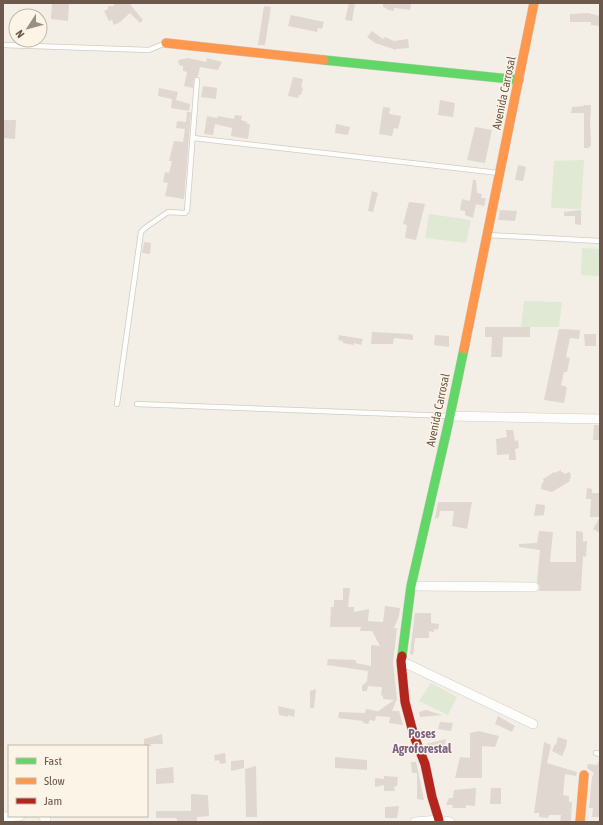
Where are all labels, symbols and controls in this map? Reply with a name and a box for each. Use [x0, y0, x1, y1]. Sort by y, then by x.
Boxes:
north arrow [8, 8, 48, 48]
text: N [13, 28, 27, 40]
street label: Avenida Carrosal [489, 54, 519, 131]
street label: Avenida Carrosal [423, 371, 453, 448]
district label: Poses Agroforestal [391, 726, 452, 756]
legend [8, 745, 148, 817]
text: Fast [44, 754, 62, 768]
text: Slow [44, 774, 65, 788]
text: Jam [44, 794, 62, 808]

